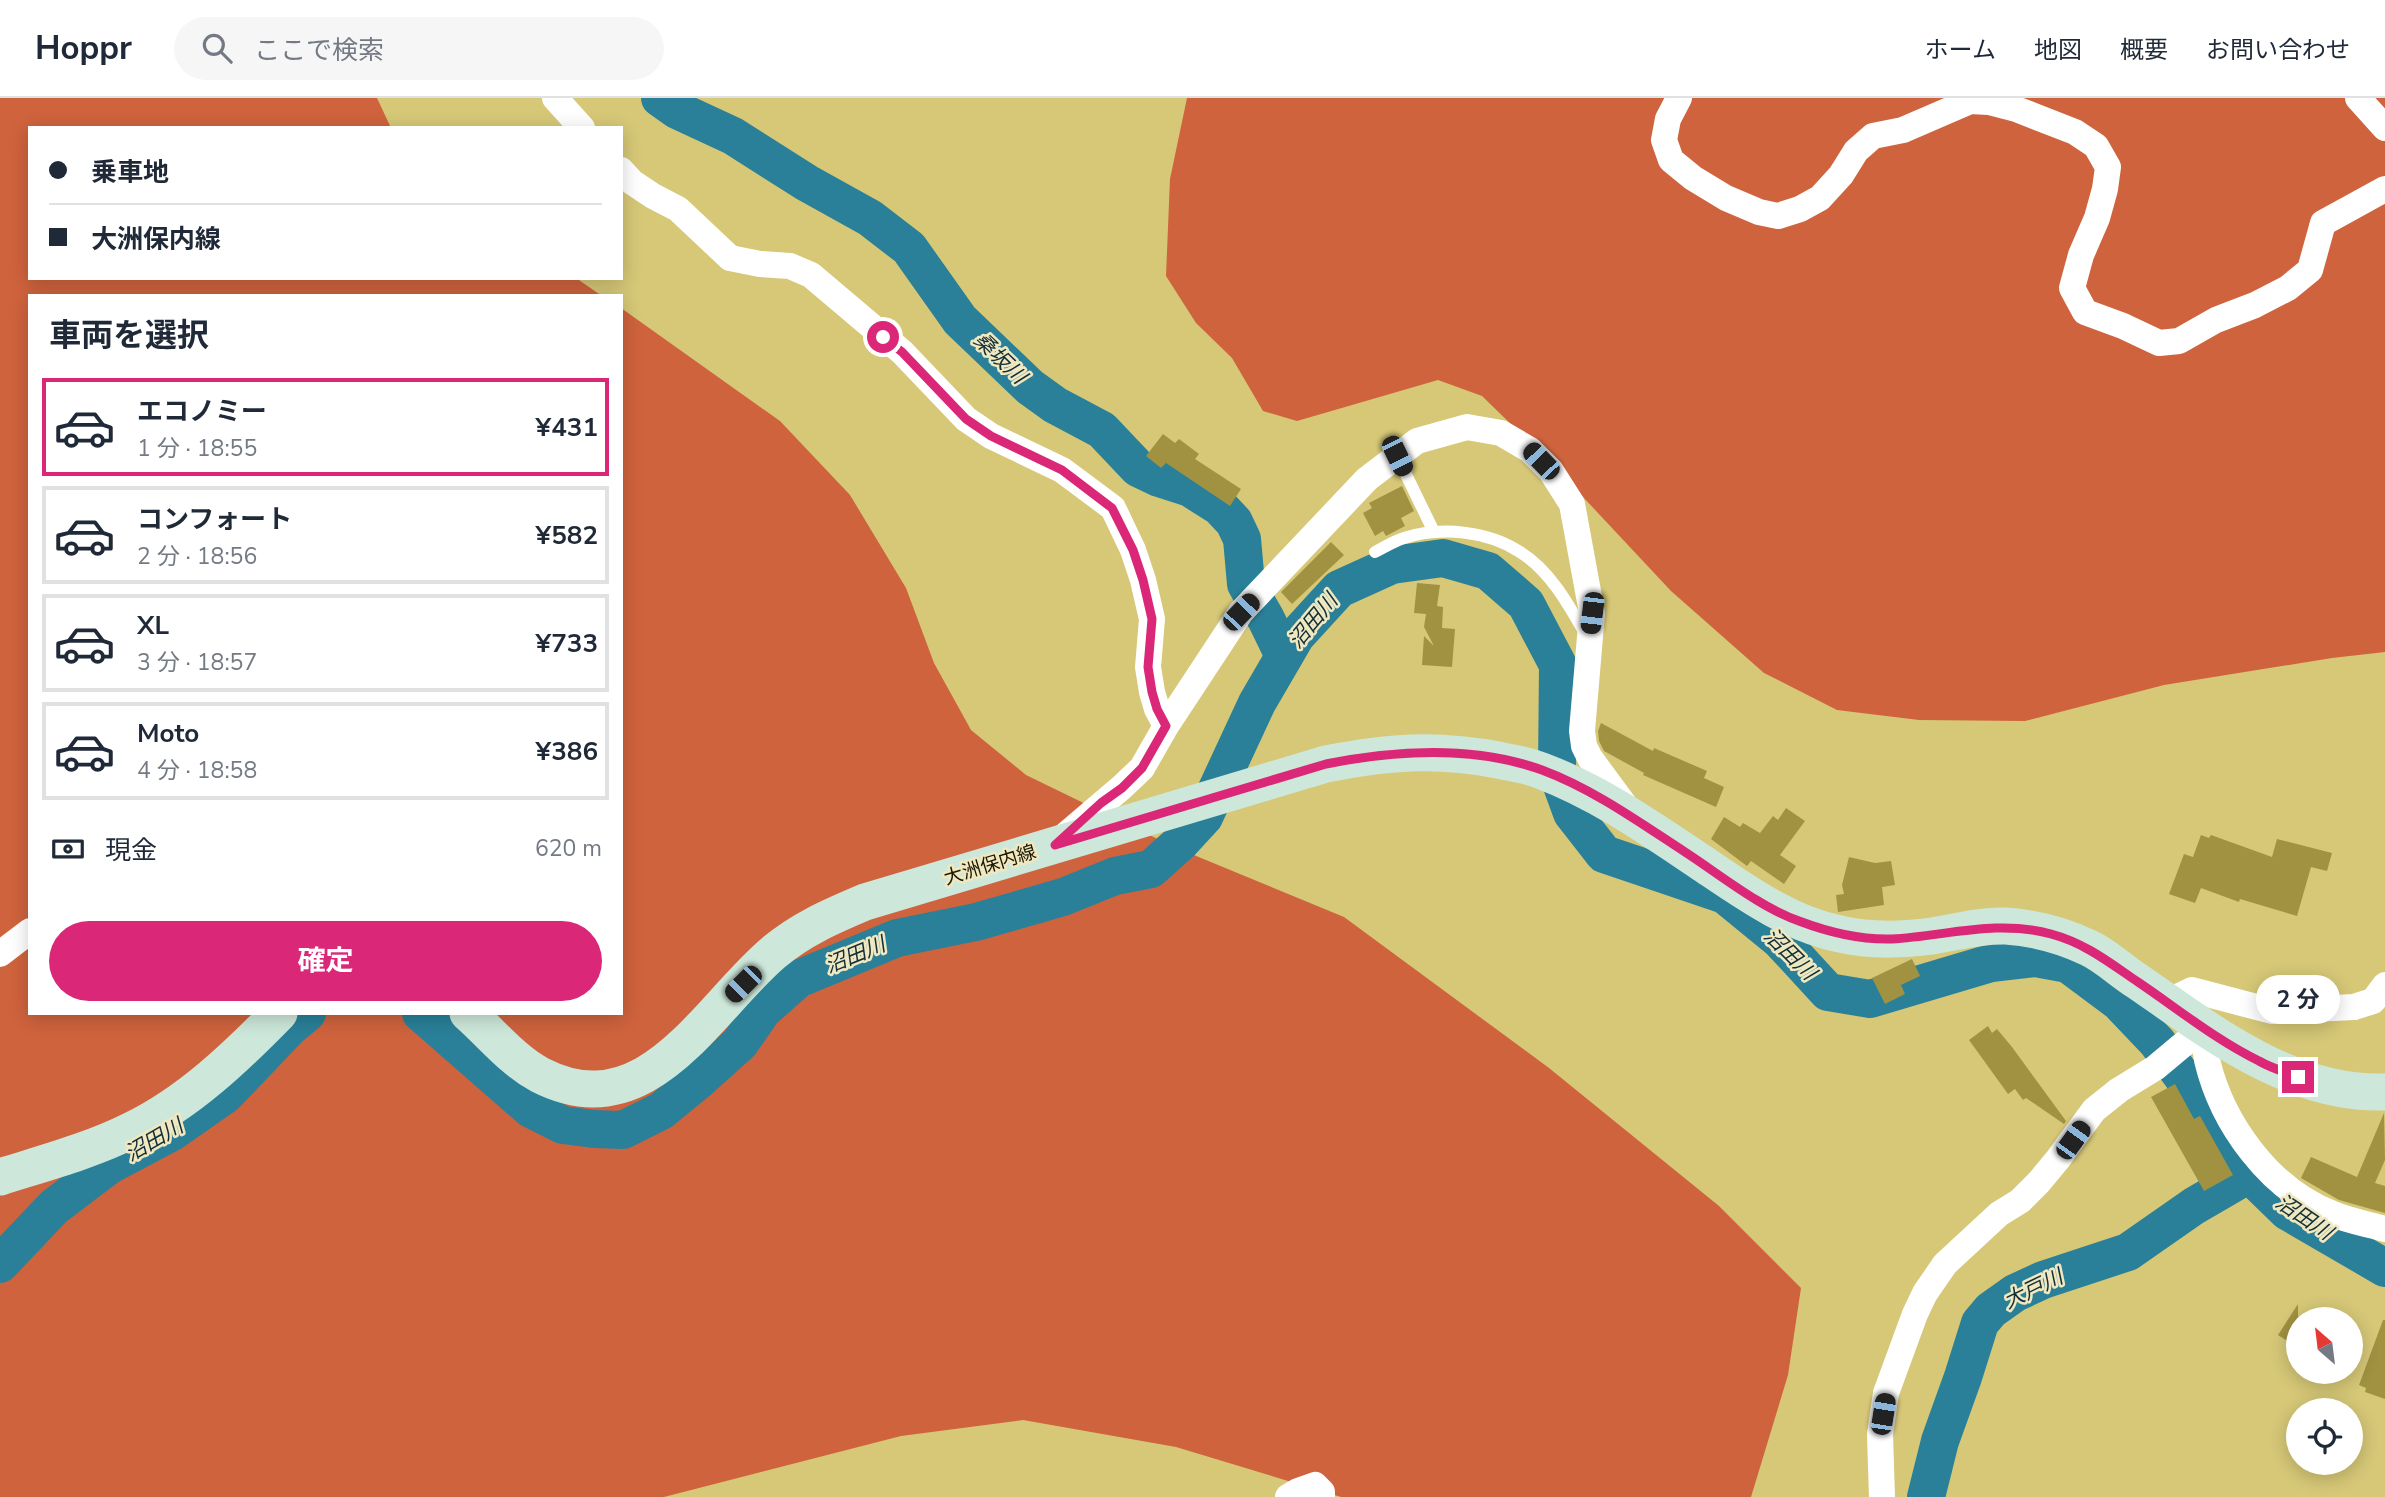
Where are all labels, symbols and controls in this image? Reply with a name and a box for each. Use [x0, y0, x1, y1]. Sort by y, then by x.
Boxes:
search box [174, 17, 664, 80]
text: Hoppr [35, 26, 132, 71]
icon: search [198, 29, 236, 67]
text: ここで検索 [254, 33, 384, 68]
text: ホーム [1925, 34, 1996, 66]
text: 地図 [2034, 34, 2082, 66]
text: 概要 [2120, 34, 2168, 66]
text: お問い合わせ [2206, 34, 2350, 66]
text: 乗車地 [91, 155, 169, 190]
text: 大洲保内線 [91, 222, 221, 257]
text: 車両を選択 [49, 314, 209, 357]
route start [867, 321, 899, 353]
water label: 桑坂川 [968, 326, 1034, 391]
text: エコノミー [137, 394, 267, 429]
icon: car [53, 396, 116, 459]
text: ¥431 [536, 410, 598, 445]
text: 1 分 · 18:55 [137, 433, 257, 464]
car [1379, 433, 1416, 479]
car [1519, 439, 1564, 483]
text: コンフォート [137, 502, 292, 537]
icon: car [53, 504, 116, 567]
text: ¥582 [536, 518, 598, 553]
text: 2 分 · 18:56 [137, 541, 257, 572]
water label: 沼田川 [1282, 586, 1345, 654]
car [1219, 590, 1264, 634]
car [1580, 591, 1605, 635]
text: XL [137, 608, 169, 643]
icon: car [53, 612, 116, 675]
text: ¥733 [536, 626, 598, 661]
text: 3 分 · 18:57 [137, 647, 257, 678]
text: Moto [137, 716, 199, 751]
icon: car [53, 720, 116, 783]
text: ¥386 [536, 734, 598, 769]
text: 4 分 · 18:58 [137, 755, 257, 786]
icon: cash [49, 830, 87, 868]
text: 現金 [105, 833, 157, 868]
text: 620 m [535, 833, 602, 864]
street label: 大洲保内線 [941, 839, 1039, 891]
button: 確定 [49, 921, 602, 1001]
water label: 沼田川 [1758, 922, 1824, 988]
water label: 沼田川 [821, 929, 891, 980]
car [721, 962, 766, 1006]
callout: 2 分 [2256, 976, 2340, 1024]
text: 2 分 [2276, 984, 2320, 1015]
route end [2282, 1061, 2314, 1093]
water label: 沼田川 [120, 1111, 190, 1168]
car [2053, 1117, 2094, 1163]
water label: 沼田川 [2270, 1188, 2340, 1247]
water label: 大戸川 [1999, 1262, 2069, 1315]
north arrow [2286, 1307, 2362, 1384]
map controls [2286, 1307, 2363, 1475]
car [1870, 1392, 1897, 1436]
button: locate [2286, 1398, 2363, 1475]

